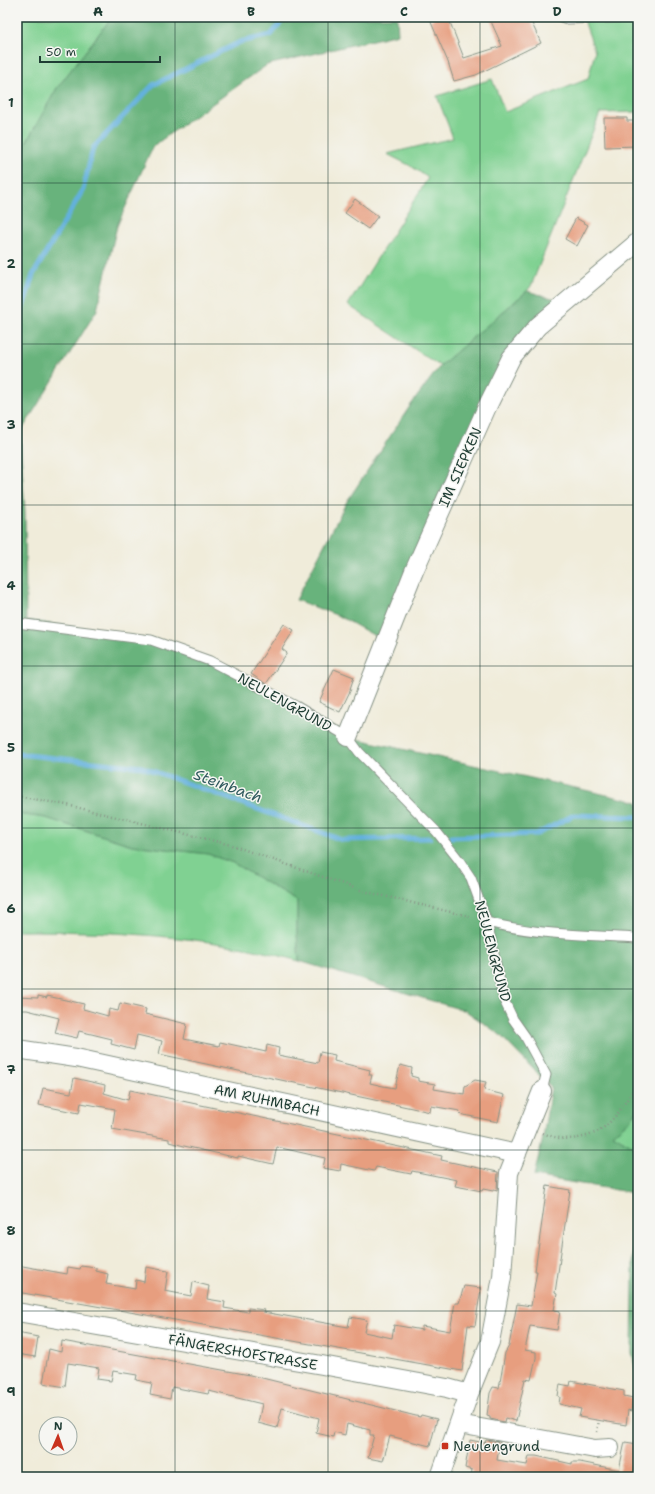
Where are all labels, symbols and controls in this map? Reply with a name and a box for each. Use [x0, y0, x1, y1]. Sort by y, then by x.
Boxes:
text: A [93, 3, 103, 20]
text: B [247, 3, 255, 20]
text: C [400, 3, 408, 20]
text: D [552, 3, 562, 20]
scale bar [40, 38, 160, 64]
text: 50 m [46, 44, 76, 60]
text: 1 [8, 94, 14, 111]
text: 2 [6, 255, 16, 272]
text: 3 [6, 416, 16, 433]
street label: IM SIEPKEN [434, 424, 486, 510]
text: 4 [6, 577, 16, 594]
street label: NEULENGRUND [235, 669, 335, 735]
text: 5 [7, 739, 15, 756]
water label: Steinbach [191, 764, 265, 808]
street label: NEULENGRUND [471, 898, 515, 1004]
text: 6 [6, 900, 16, 917]
text: 7 [6, 1061, 16, 1078]
street label: AM RUHMBACH [212, 1080, 322, 1120]
text: 8 [6, 1222, 16, 1239]
street label: FÄNGERSHOFSTRASSE [167, 1330, 319, 1374]
text: 9 [6, 1383, 16, 1400]
north arrow [38, 1416, 78, 1456]
text: N [54, 1419, 63, 1434]
place label: Neulengrund [453, 1437, 540, 1455]
marker: Neulengrund [440, 1441, 450, 1451]

